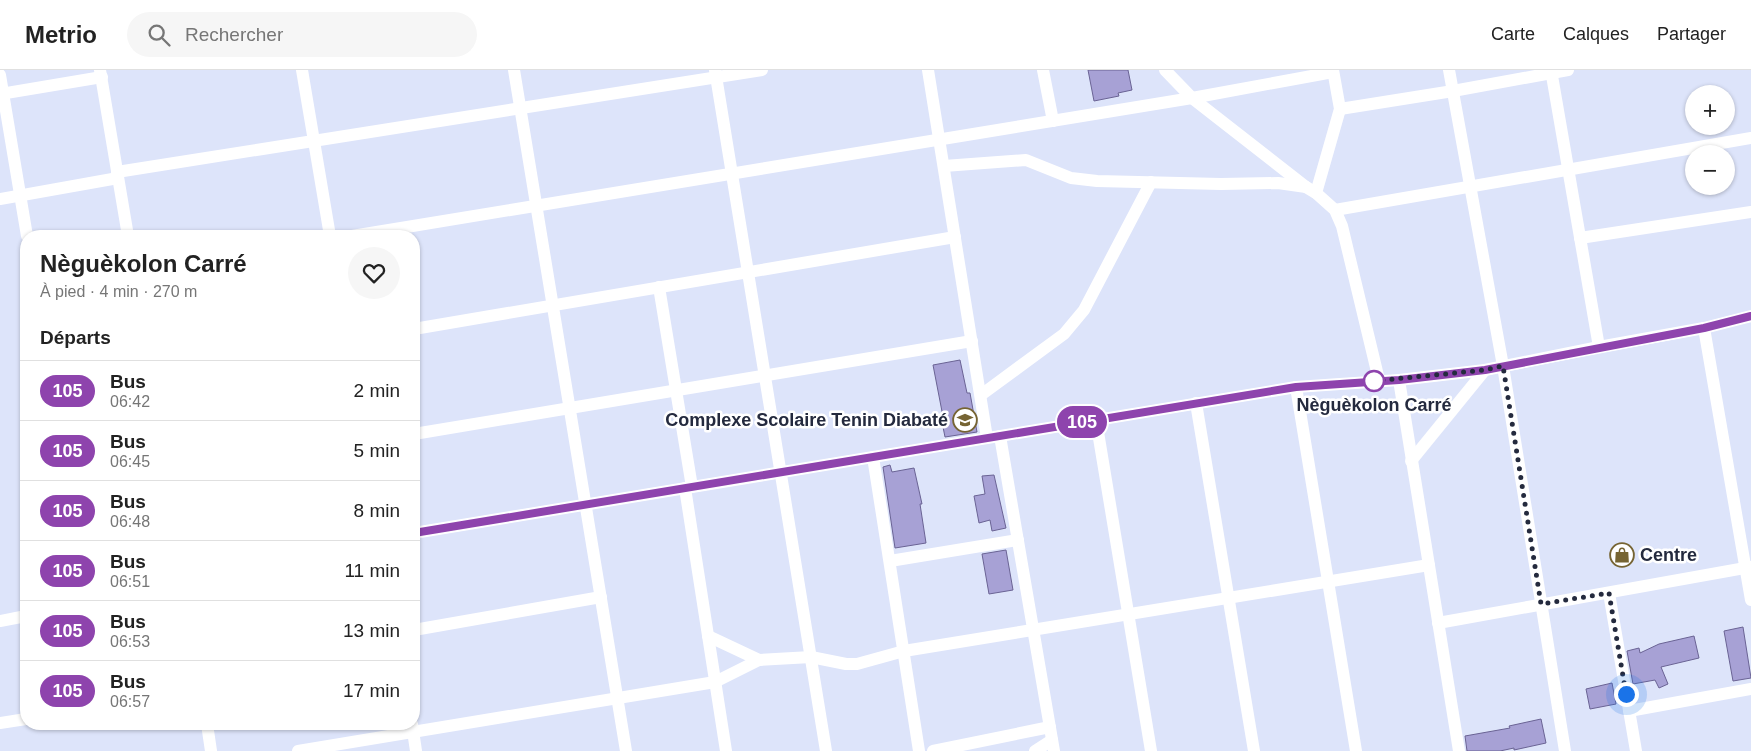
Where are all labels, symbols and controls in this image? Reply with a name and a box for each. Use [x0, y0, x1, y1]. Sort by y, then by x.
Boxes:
search box [127, 12, 477, 57]
text: Metrio [25, 21, 97, 48]
icon: search [145, 21, 173, 49]
text: Rechercher [185, 24, 283, 45]
text: Carte [1491, 24, 1535, 44]
text: Calques [1563, 24, 1629, 44]
text: Partager [1657, 24, 1726, 44]
map controls [1685, 85, 1735, 195]
button: + [1685, 85, 1735, 135]
button: − [1685, 145, 1735, 195]
button: heart [348, 247, 400, 299]
text: Nèguèkolon Carré [40, 250, 247, 277]
text: À pied · 4 min · 270 m [40, 283, 197, 300]
text: Départs [40, 327, 111, 348]
marker: Nèguèkolon Carré [1363, 370, 1385, 392]
text: Bus [110, 371, 146, 392]
text: 2 min [354, 380, 400, 401]
text: 105 [52, 381, 83, 401]
text: 06:42 [110, 393, 150, 410]
place label: Nèguèkolon Carré [1296, 395, 1452, 415]
line badge: 105 [1053, 406, 1111, 438]
school or university icon: Complexe Scolaire Tenin Diabaté [952, 407, 978, 433]
place label: Complexe Scolaire Tenin Diabaté [665, 410, 948, 430]
text: 105 [1067, 412, 1097, 432]
text: Bus [110, 431, 146, 452]
text: 5 min [354, 440, 400, 461]
text: 105 [52, 441, 83, 461]
text: 06:45 [110, 453, 150, 470]
text: Bus [110, 491, 146, 512]
text: 8 min [354, 500, 400, 521]
text: 105 [52, 501, 83, 521]
text: 06:48 [110, 513, 150, 530]
shop icon: Centre [1609, 542, 1635, 568]
place label: Centre [1640, 545, 1697, 565]
text: Bus [110, 551, 146, 572]
text: 11 min [344, 560, 400, 581]
text: 105 [52, 561, 83, 581]
text: 06:51 [110, 573, 150, 590]
text: Bus [110, 611, 146, 632]
text: 13 min [343, 620, 400, 641]
text: 105 [52, 621, 83, 641]
text: 06:53 [110, 633, 150, 650]
text: Bus [110, 671, 146, 692]
text: 17 min [343, 680, 400, 701]
text: 105 [52, 681, 83, 701]
your location [1614, 682, 1639, 707]
text: 06:57 [110, 693, 150, 710]

